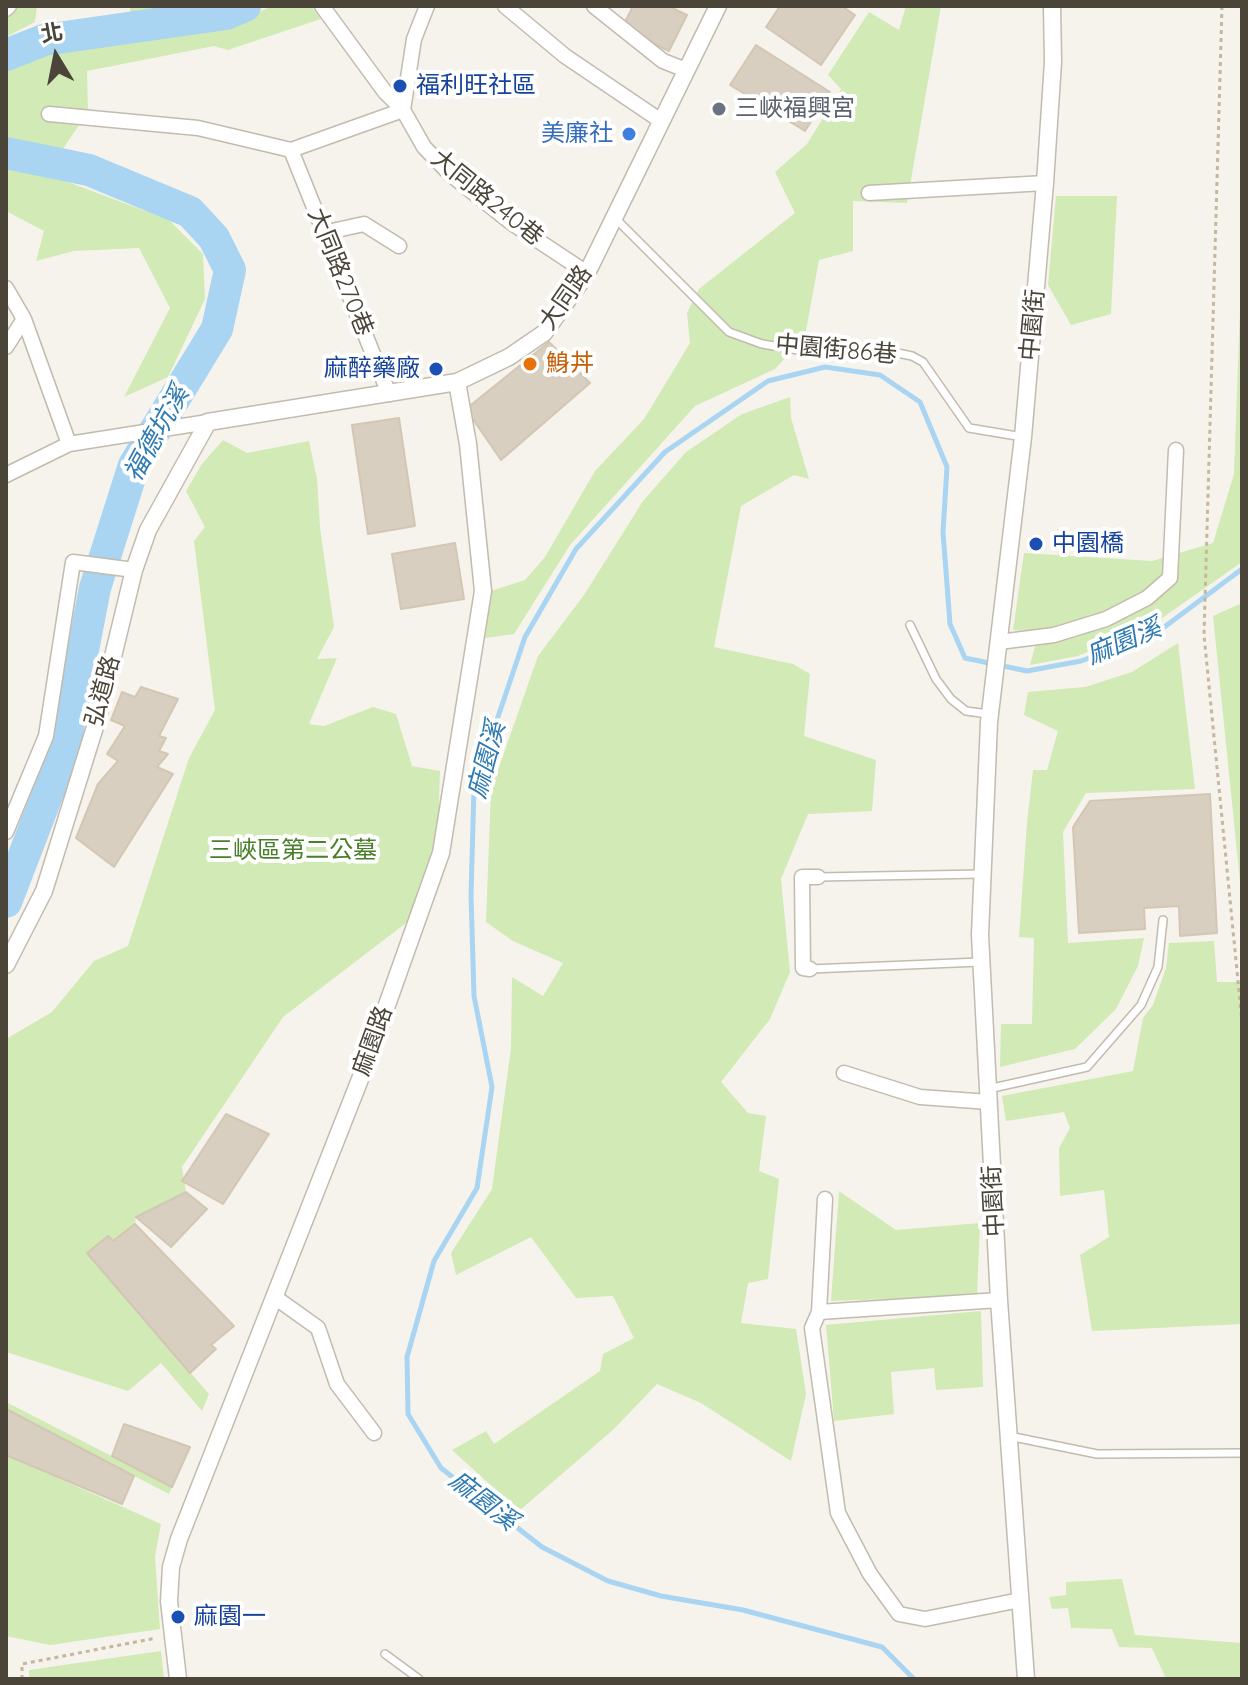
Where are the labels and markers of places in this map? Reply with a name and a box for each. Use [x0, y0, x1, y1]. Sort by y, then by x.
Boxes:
place label: 福利旺社區 [416, 72, 536, 100]
marker: 福利旺社區 [391, 77, 409, 95]
place label: 三峽福興宮 [735, 95, 855, 123]
marker: 三峽福興宮 [710, 100, 728, 118]
place label: 美廉社 [541, 120, 613, 148]
marker: 美廉社 [620, 125, 638, 143]
place label: 鯓丼 [546, 350, 594, 378]
place label: 麻醉藥廠 [324, 355, 420, 383]
marker: 鯓丼 [521, 355, 539, 373]
marker: 麻醉藥廠 [427, 360, 445, 378]
place label: 中園橋 [1052, 530, 1124, 558]
marker: 中園橋 [1027, 535, 1045, 553]
place label: 麻園一 [194, 1603, 266, 1631]
marker: 麻園一 [169, 1608, 187, 1626]

